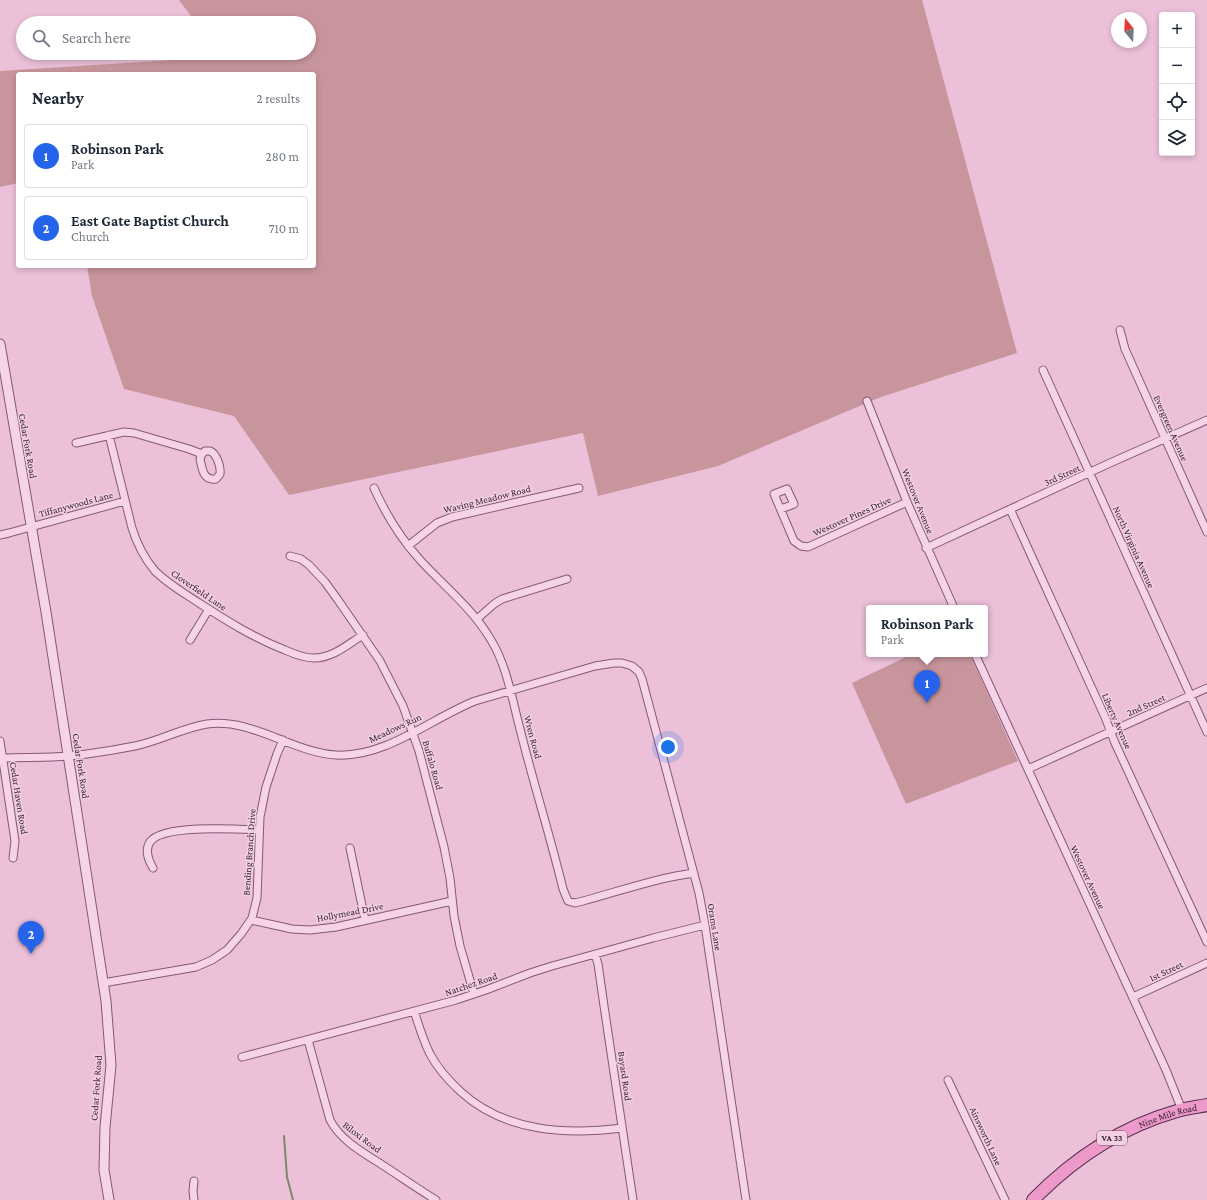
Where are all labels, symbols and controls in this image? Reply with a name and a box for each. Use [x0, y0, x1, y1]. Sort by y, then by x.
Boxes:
north arrow [1111, 12, 1147, 48]
map controls [1159, 12, 1195, 156]
button: + [1159, 12, 1195, 48]
search box [16, 16, 316, 60]
icon: search [30, 27, 52, 49]
text: Search here [62, 30, 131, 46]
button: − [1159, 48, 1195, 84]
button: locate [1159, 84, 1195, 120]
text: Nearby [32, 89, 84, 108]
text: 2 results [257, 91, 300, 106]
button: layers [1159, 120, 1195, 156]
text: Robinson Park [71, 141, 164, 157]
text: 1 [44, 149, 48, 164]
text: 280 m [266, 149, 299, 164]
text: Park [71, 157, 94, 172]
text: East Gate Baptist Church [71, 213, 229, 229]
text: 2 [43, 221, 49, 236]
text: 710 m [268, 221, 299, 236]
text: Church [71, 229, 109, 244]
street label: Evergreen Avenue [1152, 393, 1191, 463]
street label: Cedar Fork Road [17, 413, 39, 480]
street label: 3rd Street [1042, 462, 1082, 488]
street label: Westover Avenue [900, 467, 936, 536]
street label: Waving Meadow Road [442, 483, 533, 515]
street label: Tiffanywoods Lane [38, 489, 115, 519]
street label: Westover Pines Drive [811, 494, 893, 538]
street label: North Virginia Avenue [1111, 504, 1157, 590]
street label: Cloverfield Lane [169, 567, 229, 613]
popup [866, 605, 988, 657]
text: Robinson Park [881, 616, 973, 632]
text: Park [881, 632, 904, 647]
pin: 1 [914, 670, 940, 703]
street label: Liberty Avenue [1100, 691, 1134, 751]
street label: 2nd Street [1125, 691, 1167, 718]
street label: Meadows Run [367, 711, 424, 745]
street label: Wren Road [522, 714, 544, 761]
street label: Cedar Fork Road [70, 733, 92, 800]
your location [658, 737, 678, 757]
street label: Buffalo Road [421, 739, 446, 792]
street label: Cedar Haven Road [8, 761, 30, 836]
street label: Bending Branch Drive [240, 808, 258, 896]
street label: Westover Avenue [1068, 843, 1108, 911]
street label: Hollymead Drive [316, 900, 385, 924]
street label: Orams Lane [706, 902, 724, 952]
pin: 2 [18, 921, 44, 954]
street label: 1st Street [1147, 958, 1185, 984]
street label: Natchez Road [443, 970, 499, 998]
street label: Bayard Road [616, 1050, 634, 1102]
street label: Cedar Fork Road [88, 1054, 104, 1121]
street label: Nine Mile Road [1137, 1101, 1199, 1130]
street label: Ainsworth Lane [968, 1105, 1005, 1168]
street label: Biloxi Road [341, 1119, 384, 1155]
road number: VA 33 [1097, 1131, 1127, 1145]

